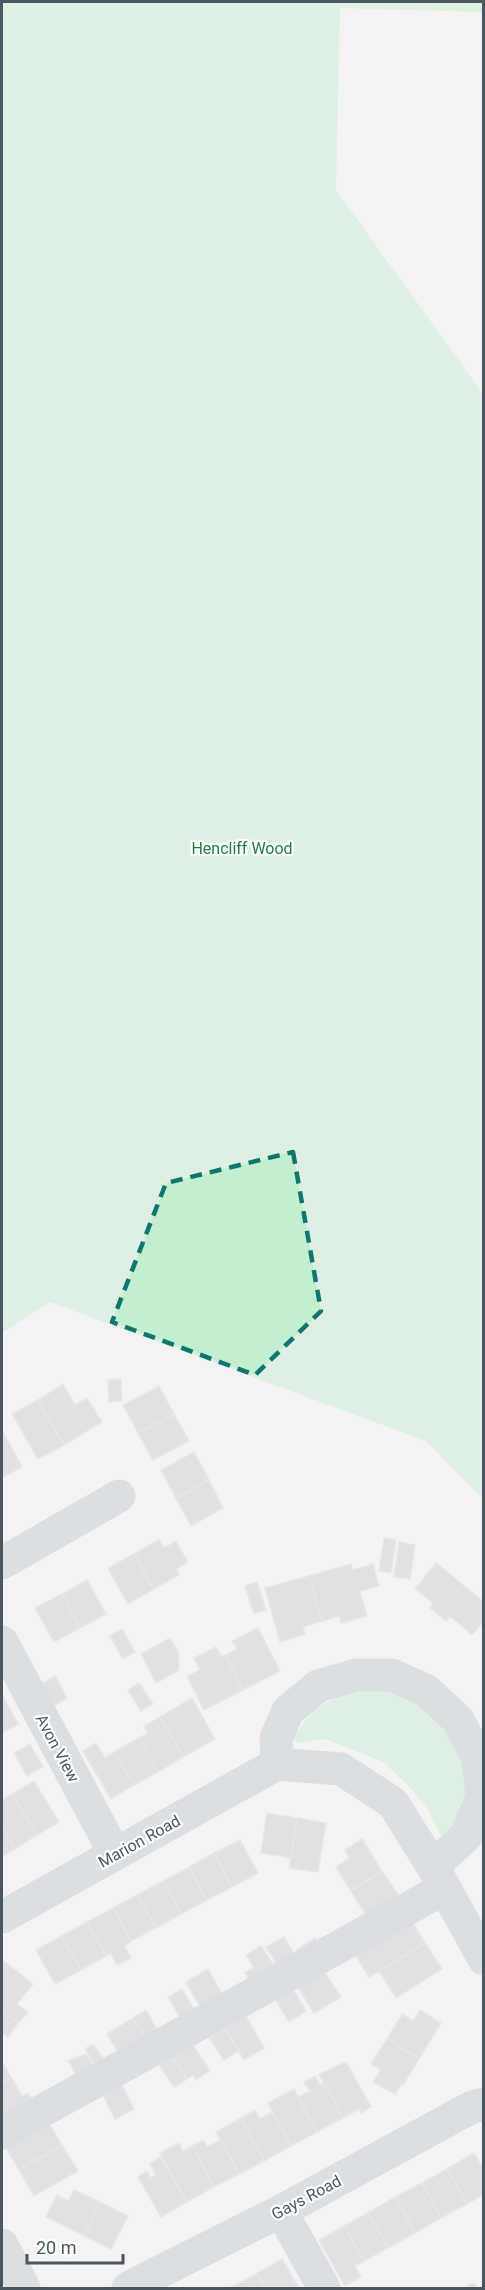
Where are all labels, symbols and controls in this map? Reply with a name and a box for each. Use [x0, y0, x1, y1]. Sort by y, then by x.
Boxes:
park label: Hencliff Wood [191, 839, 293, 858]
street label: Avon View [32, 1711, 83, 1785]
street label: Marion Road [95, 1811, 183, 1872]
street label: Gays Road [268, 2171, 344, 2224]
scale bar [27, 2227, 123, 2265]
text: 20 m [36, 2237, 76, 2258]

